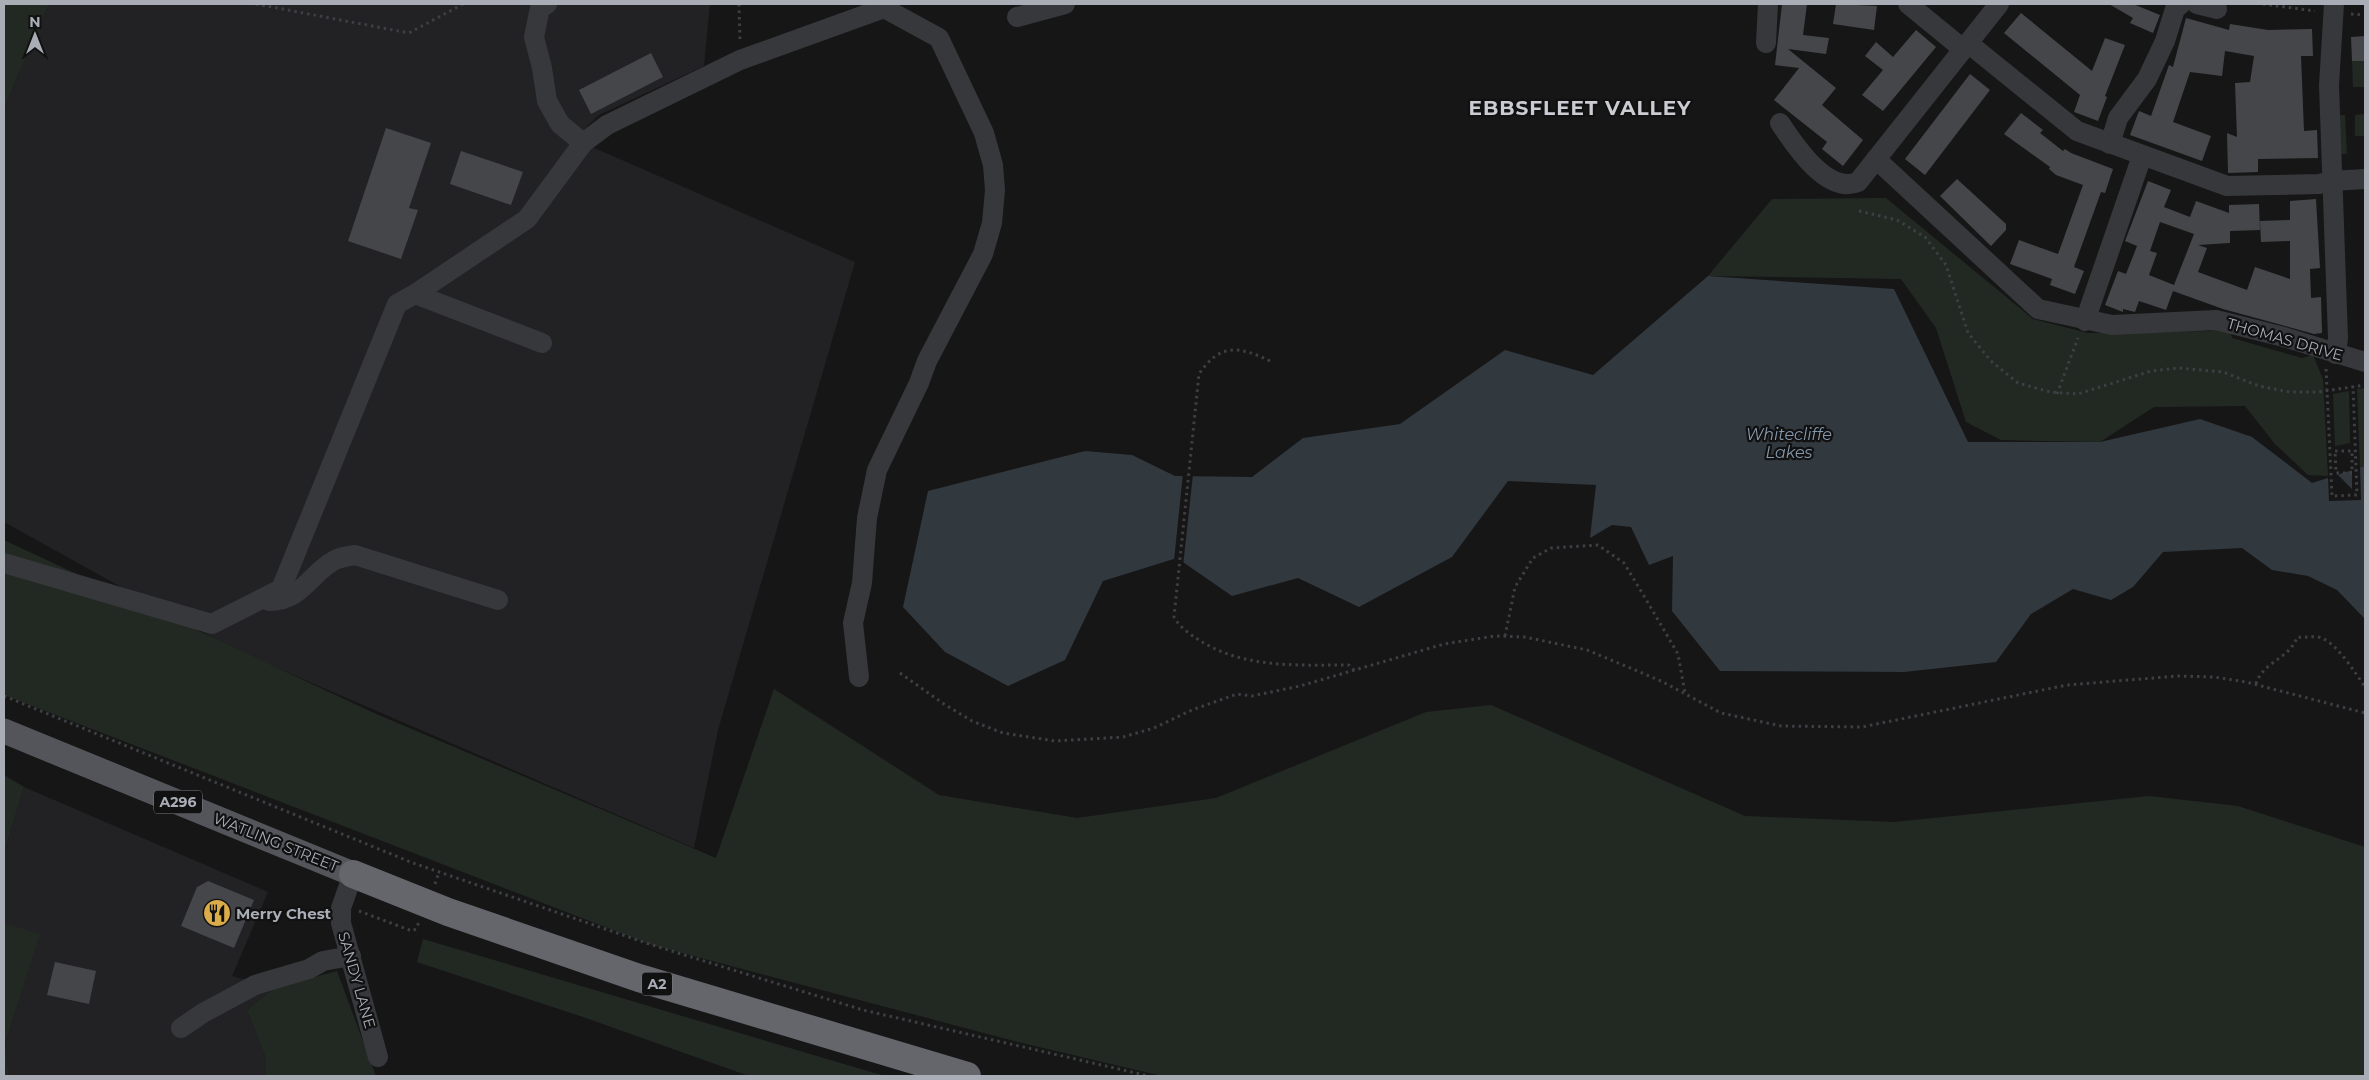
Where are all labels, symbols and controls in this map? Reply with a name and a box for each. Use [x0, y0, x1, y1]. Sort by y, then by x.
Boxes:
north arrow [10, 10, 60, 60]
text: N [29, 13, 41, 31]
district label: EBBSFLEET VALLEY [1469, 96, 1691, 120]
street label: THOMAS DRIVE [2225, 313, 2345, 365]
water label: Whitecliffe Lakes [1746, 425, 1832, 462]
road number: A296 [154, 790, 202, 814]
street label: WATLING STREET [211, 808, 342, 876]
restaurant icon: Merry Chest [202, 898, 232, 928]
place label: Merry Chest [236, 904, 332, 923]
street label: SANDY LANE [334, 930, 380, 1030]
road number: A2 [642, 972, 672, 996]

